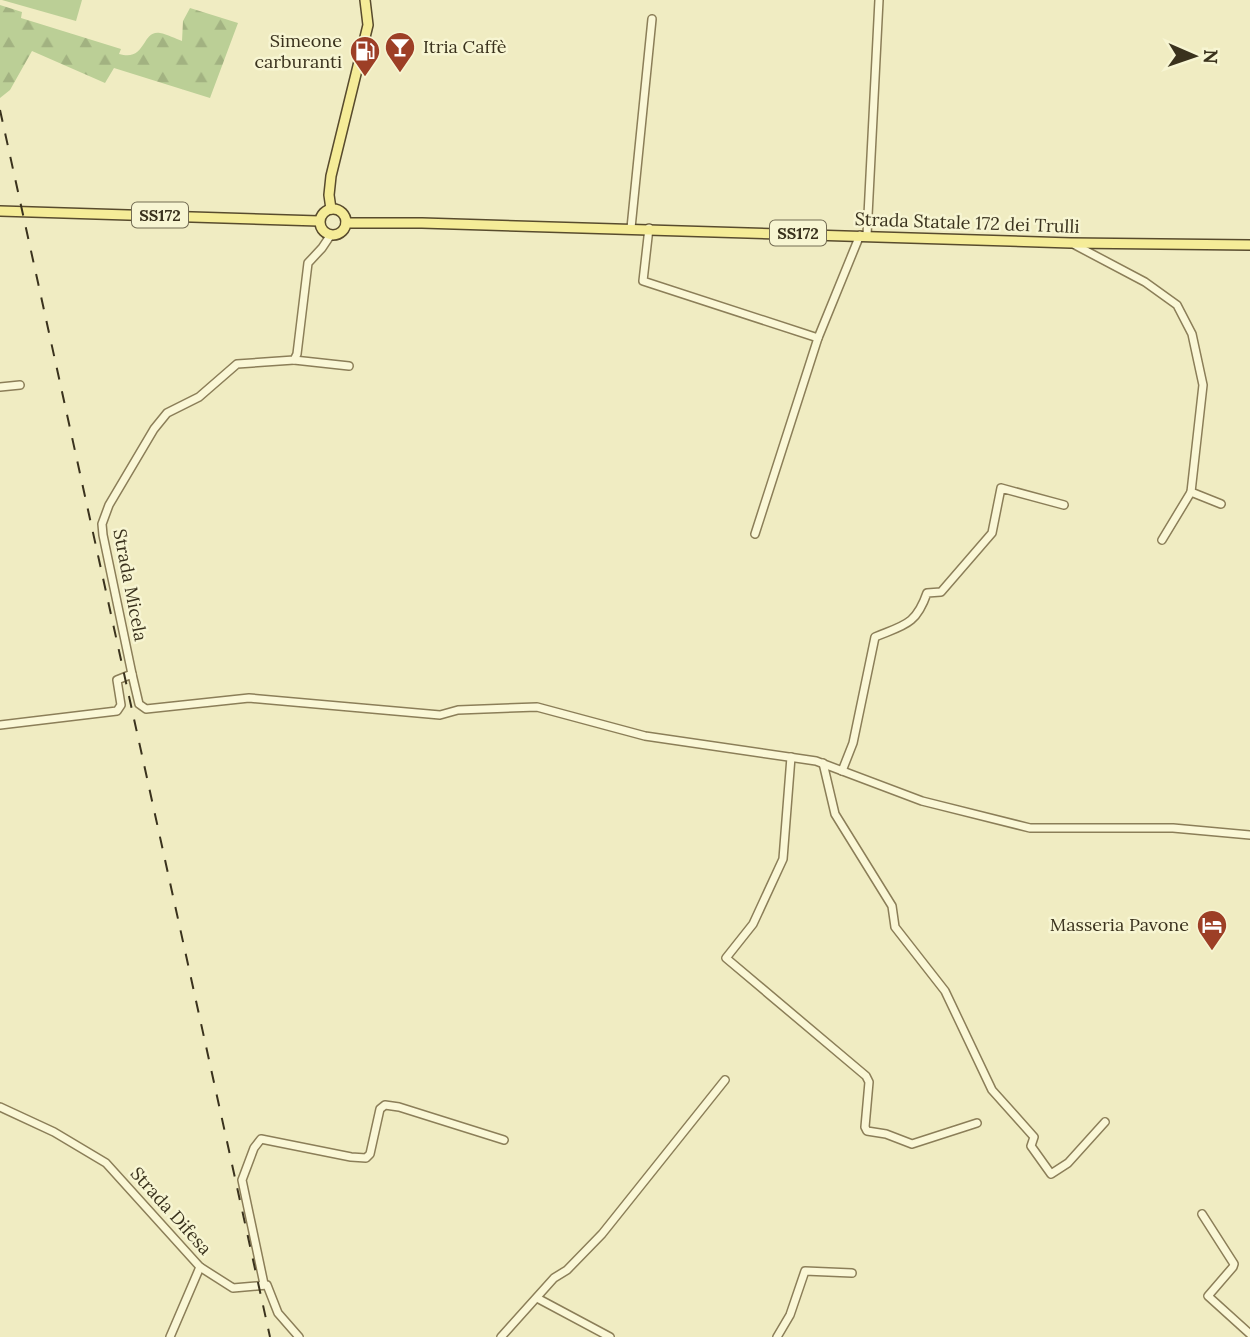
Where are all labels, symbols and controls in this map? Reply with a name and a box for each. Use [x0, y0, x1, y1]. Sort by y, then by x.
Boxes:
north arrow [1159, 21, 1229, 91]
place label: Simeone carburanti [254, 29, 342, 73]
bar icon: Itria Caffè [383, 30, 417, 74]
fuel station icon: Simeone carburanti [348, 34, 382, 78]
place label: Itria Caffè [423, 35, 507, 58]
text: N [1199, 49, 1223, 65]
road number: SS172 [132, 202, 188, 228]
street label: Strada Statale 172 dei Trulli [854, 207, 1080, 238]
road number: SS172 [770, 220, 826, 246]
street label: Strada Micela [108, 527, 153, 643]
hotel icon: Masseria Pavone [1195, 908, 1229, 952]
place label: Masseria Pavone [1050, 913, 1189, 936]
street label: Strada Difesa [126, 1162, 217, 1259]

